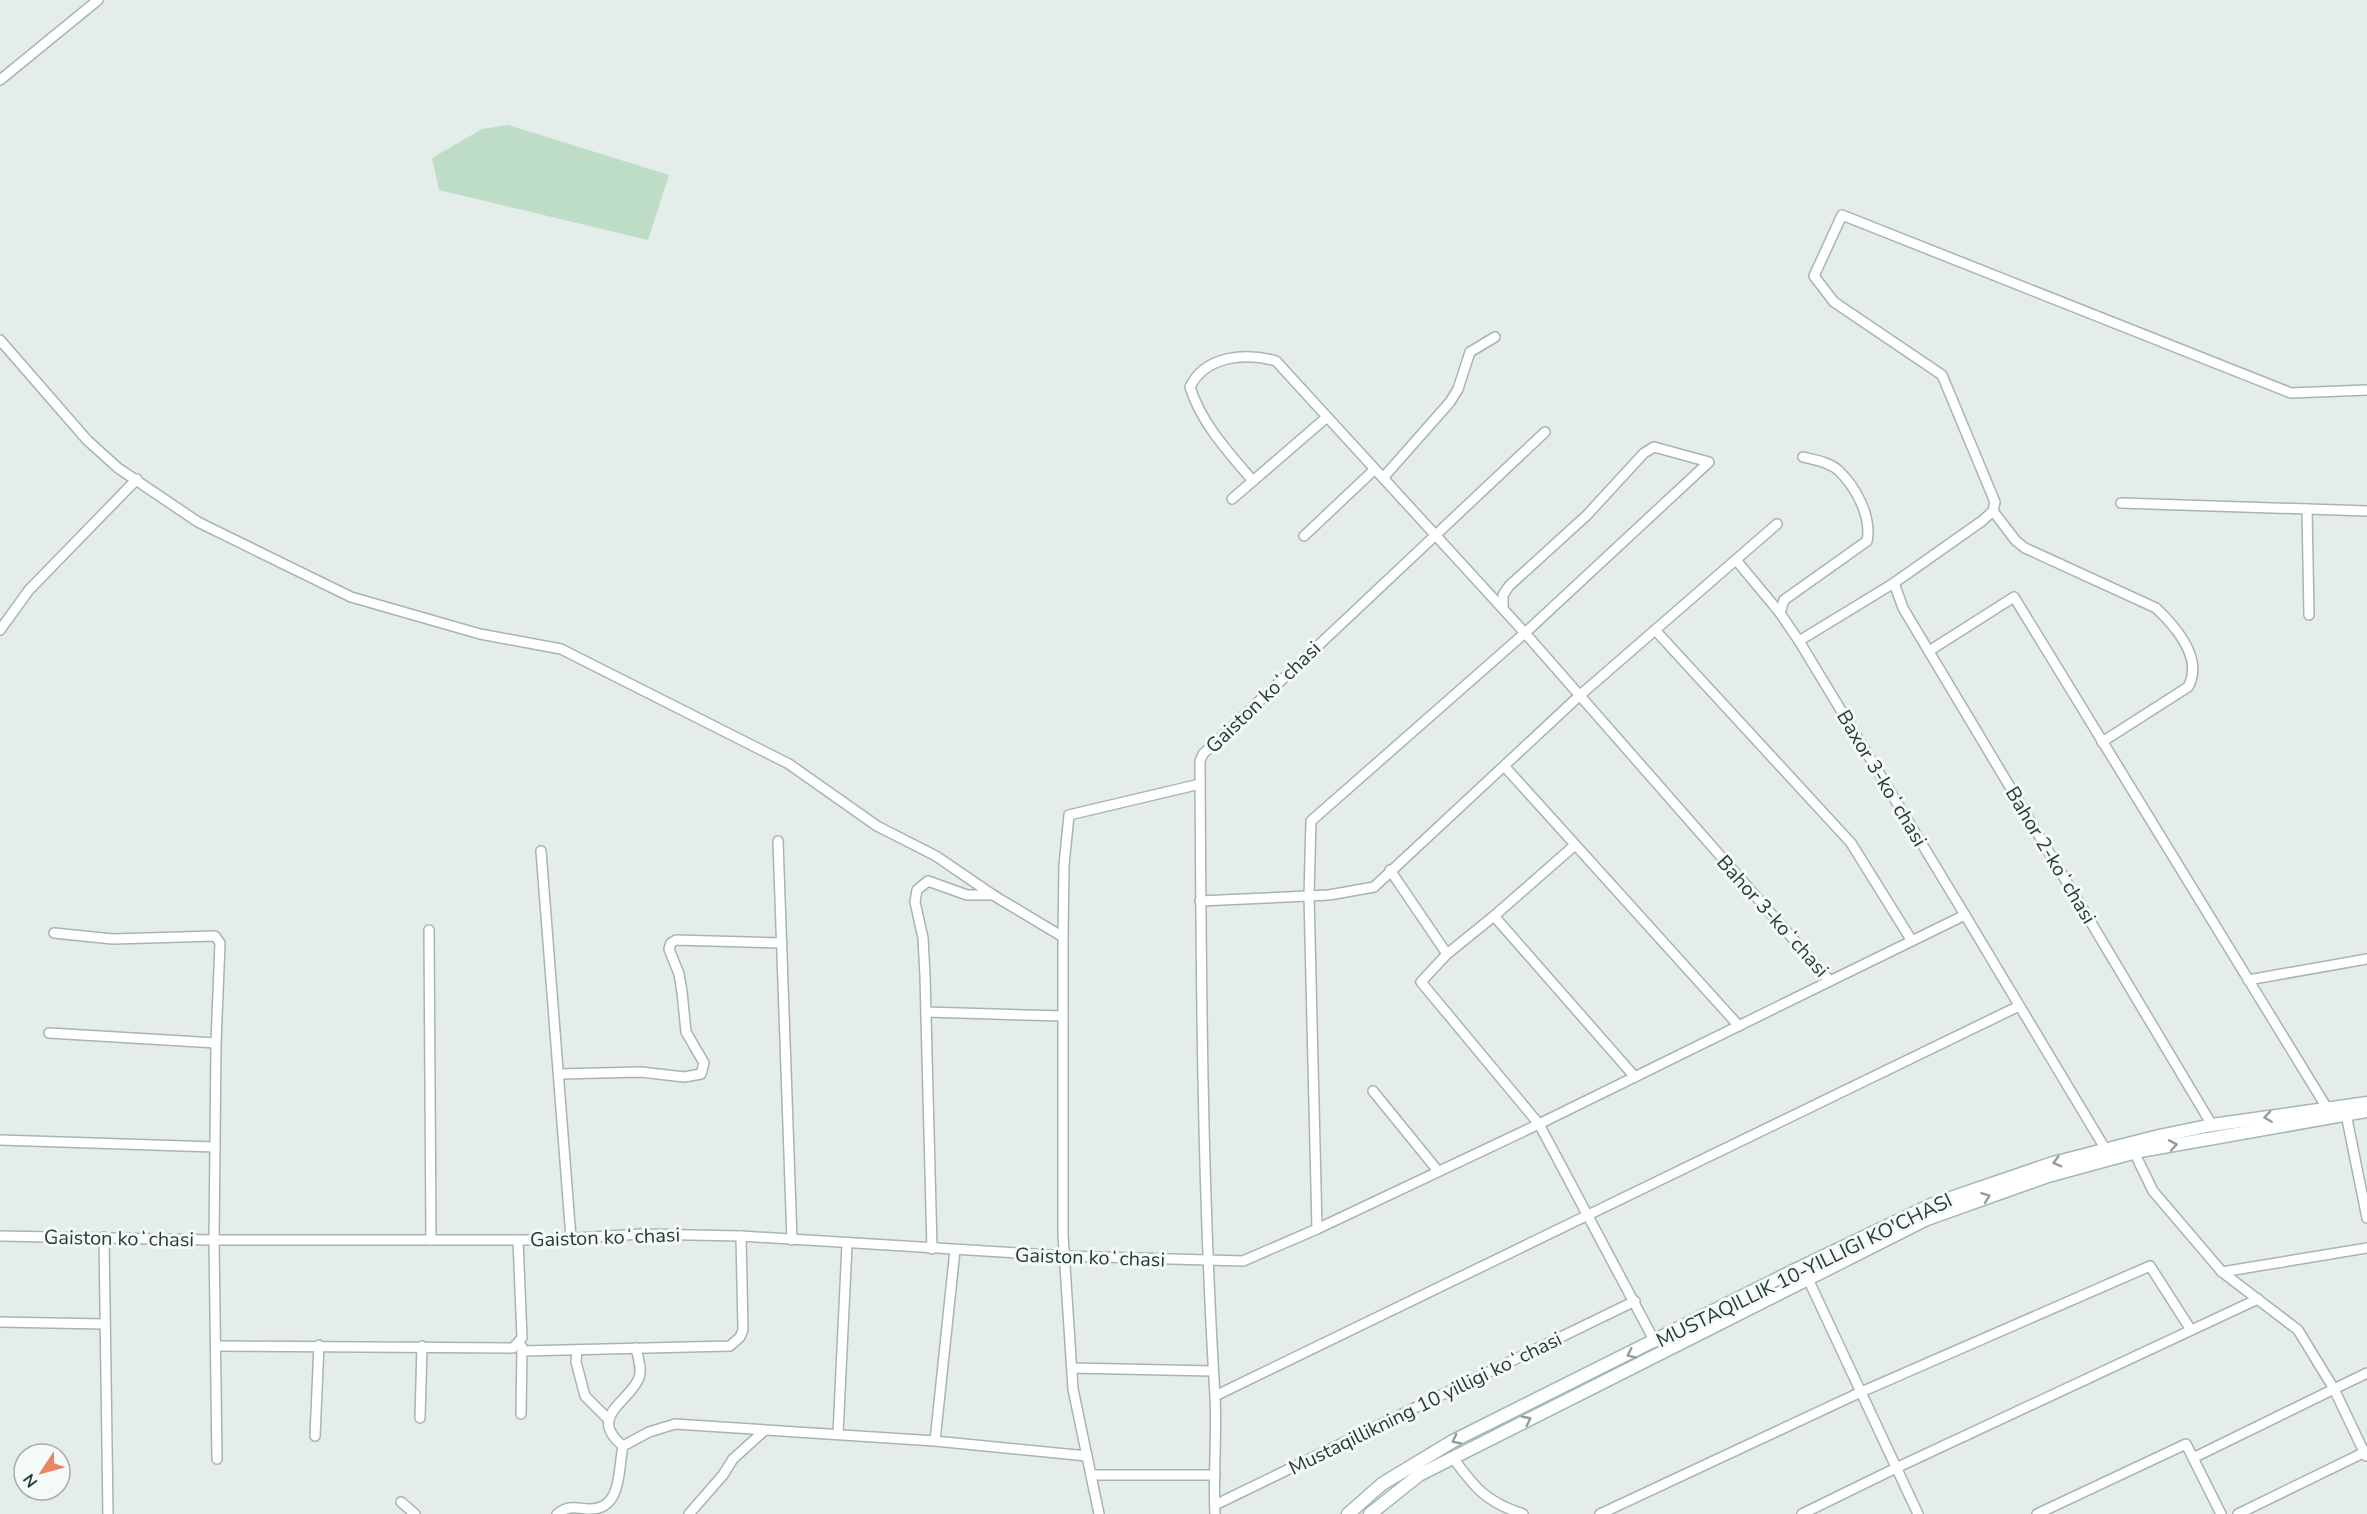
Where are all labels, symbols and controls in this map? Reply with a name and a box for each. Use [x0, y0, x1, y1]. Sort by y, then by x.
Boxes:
street label: Gaiston koʻchasi [1200, 635, 1327, 759]
street label: Baxor 3-koʻchasi [1830, 705, 1933, 851]
street label: Bahor 2-koʻchasi [1999, 782, 2102, 929]
street label: Bahor 3-koʻchasi [1710, 849, 1835, 983]
one-way arrow [2263, 1110, 2272, 1122]
one-way arrow [2169, 1139, 2178, 1151]
one-way arrow [2052, 1155, 2062, 1168]
street label: MUSTAQILLIK 10-YILLIGI KO'CHASI [1652, 1187, 1957, 1354]
one-way arrow [1980, 1192, 1991, 1205]
street label: Gaiston koʻchasi [530, 1221, 681, 1254]
street label: Gaiston koʻchasi [44, 1224, 194, 1253]
street label: Gaiston koʻchasi [1014, 1241, 1165, 1274]
street label: Mustaqillikning 10 yilligi koʻchasi [1284, 1325, 1566, 1482]
one-way arrow [1626, 1347, 1637, 1358]
one-way arrow [1521, 1415, 1532, 1427]
one-way arrow [1451, 1433, 1462, 1444]
north arrow [12, 1442, 72, 1502]
text: N [18, 1469, 43, 1492]

